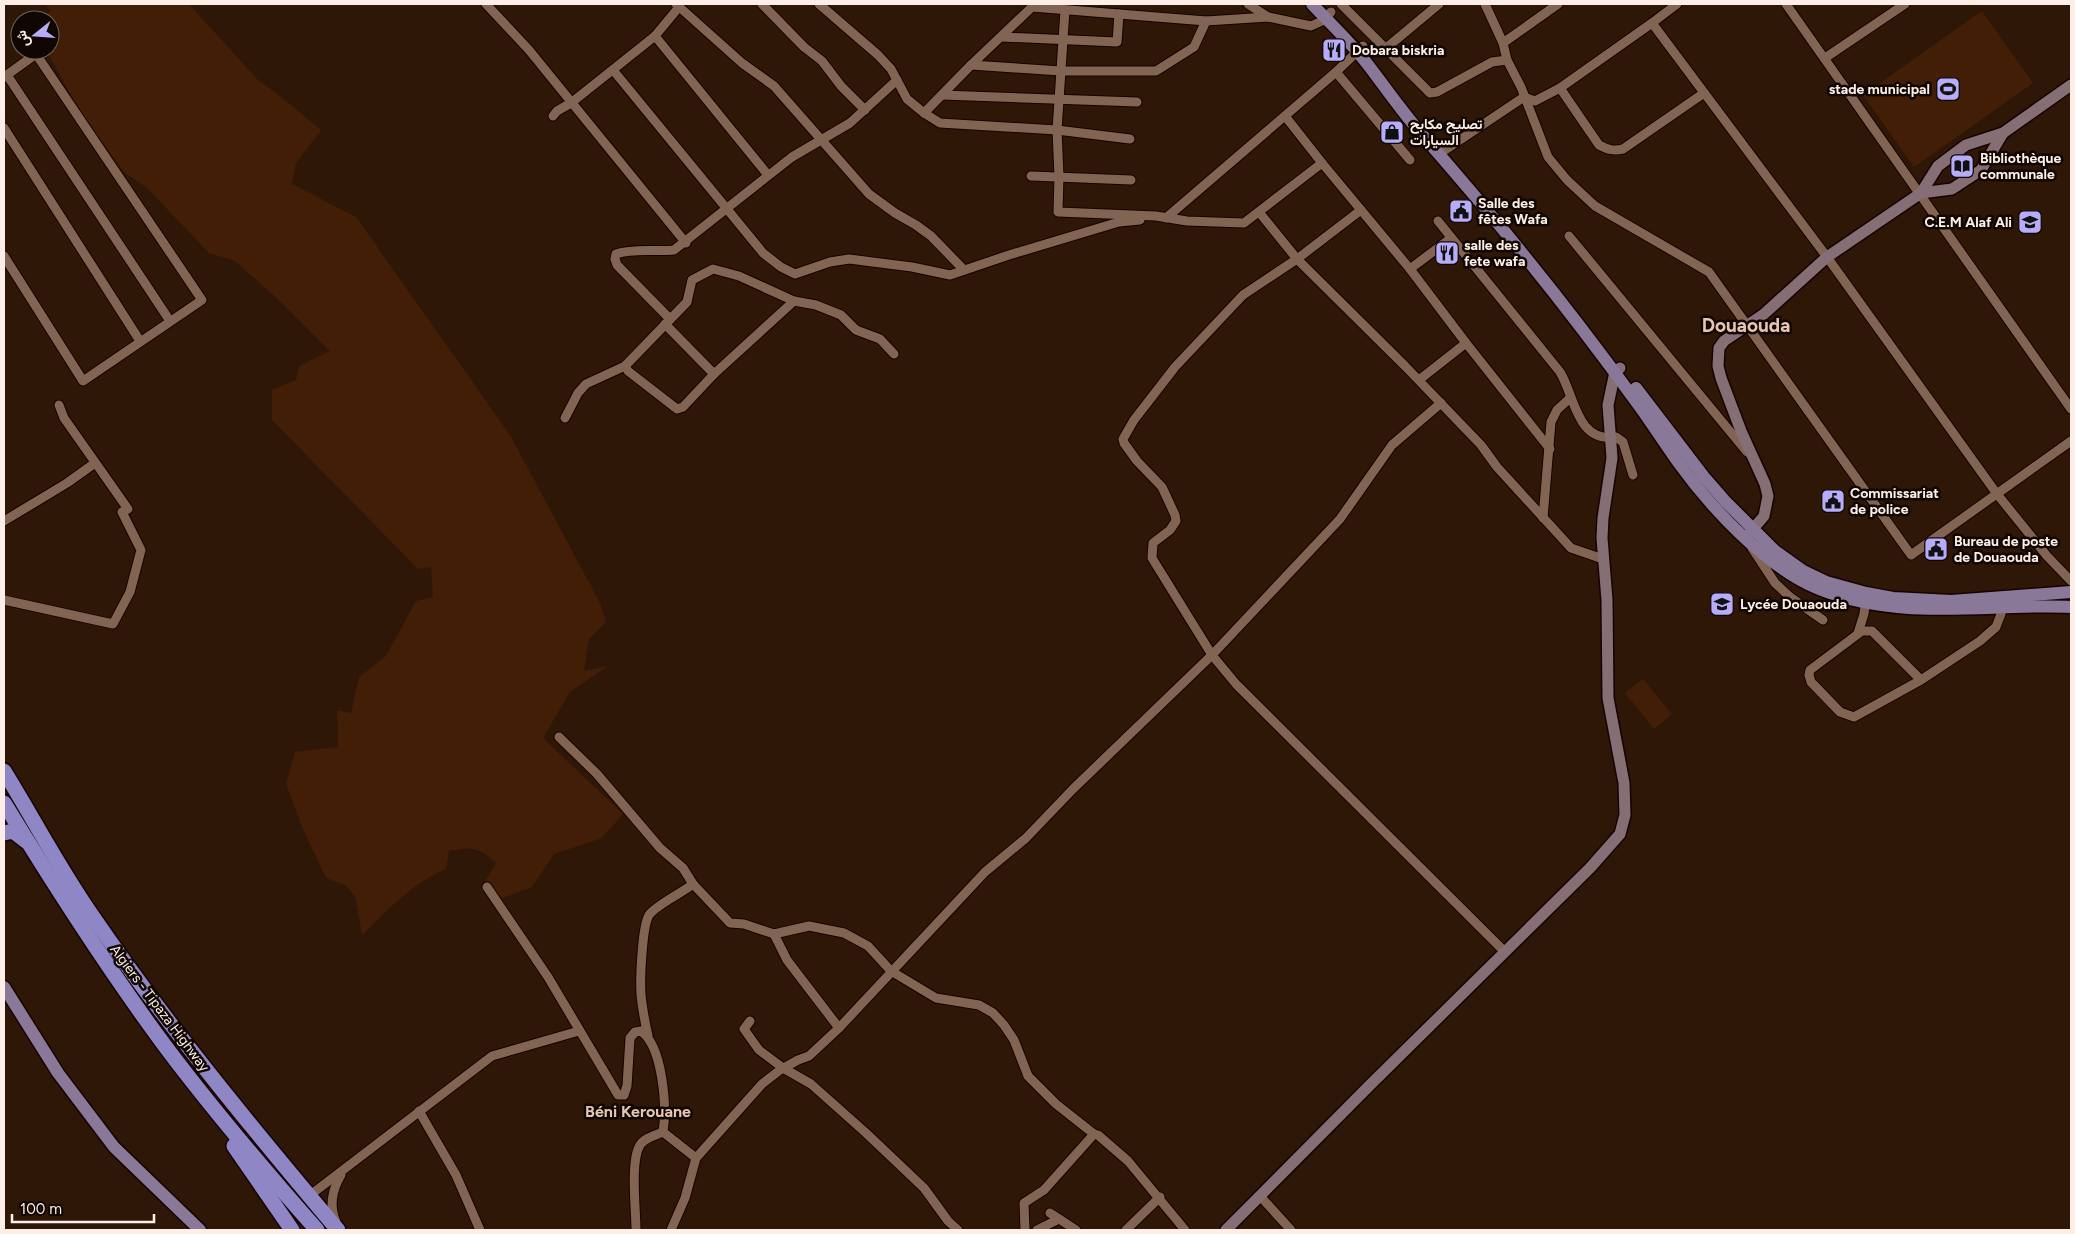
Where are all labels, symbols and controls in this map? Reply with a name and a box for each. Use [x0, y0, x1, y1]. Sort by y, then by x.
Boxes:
north arrow [10, 10, 60, 60]
text: ش [12, 28, 34, 49]
restaurant icon: Dobara biskria [1321, 37, 1347, 63]
place label: Dobara biskria [1352, 42, 1444, 59]
sports icon: stade municipal [1935, 76, 1961, 102]
place label: stade municipal [1829, 81, 1930, 98]
place label: تصليح مكابح السيارات [1410, 116, 1483, 149]
shop icon: تصليح مكابح السيارات [1379, 119, 1405, 145]
place label: Bibliothèque communale [1980, 150, 2061, 183]
library icon: Bibliothèque communale [1949, 153, 1975, 179]
place label: Salle des fêtes Wafa [1478, 195, 1548, 228]
public building icon: Salle des fêtes Wafa [1448, 198, 1474, 224]
school or university icon: C.E.M Alaf Ali [2017, 209, 2043, 235]
place label: C.E.M Alaf Ali [1924, 214, 2012, 231]
place label: salle des fete wafa [1464, 237, 1525, 270]
restaurant icon: salle des fete wafa [1434, 240, 1460, 266]
district label: Douaouda [1702, 314, 1790, 337]
place label: Commissariat de police [1850, 485, 1939, 518]
public building icon: Commissariat de police [1820, 488, 1846, 514]
place label: Bureau de poste de Douaouda [1954, 533, 2058, 566]
public building icon: Bureau de poste de Douaouda [1923, 536, 1949, 562]
school or university icon: Lycée Douaouda [1709, 591, 1735, 617]
place label: Lycée Douaouda [1740, 596, 1847, 613]
street label: Algiers - Tipaza Highway [106, 942, 213, 1076]
district label: Béni Kerouane [585, 1102, 691, 1121]
scale bar [12, 1192, 155, 1224]
text: 100 m [20, 1200, 62, 1218]

